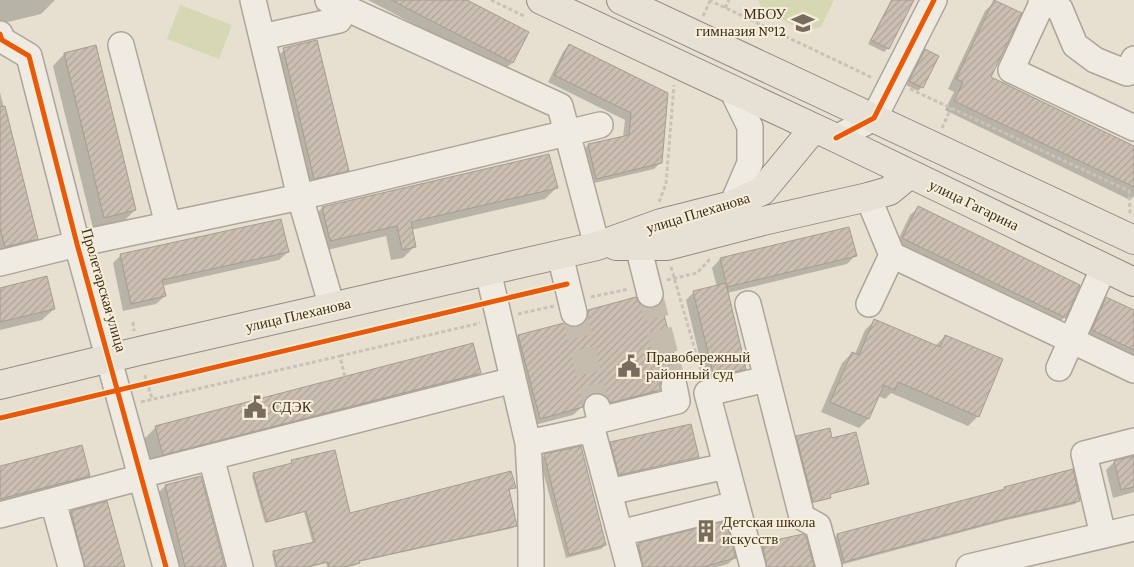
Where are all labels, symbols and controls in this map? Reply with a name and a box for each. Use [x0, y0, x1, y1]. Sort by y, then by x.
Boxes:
place label: МБОУ гимназия №12 [696, 6, 786, 39]
school or university icon: МБОУ гимназия №12 [790, 10, 816, 36]
street label: улица Гагарина [927, 176, 1022, 234]
street label: улица Плеханова [644, 190, 752, 236]
street label: Пролетарская улица [79, 226, 129, 354]
street label: улица Плеханова [244, 295, 353, 335]
place label: Правобережный районный суд [646, 349, 750, 382]
public building icon: Правобережный районный суд [616, 353, 642, 379]
public building icon: СДЭК [242, 394, 268, 420]
place label: СДЭК [272, 399, 313, 415]
place label: Детская школа искусств [722, 514, 816, 547]
building icon: Детская школа искусств [693, 518, 719, 544]

